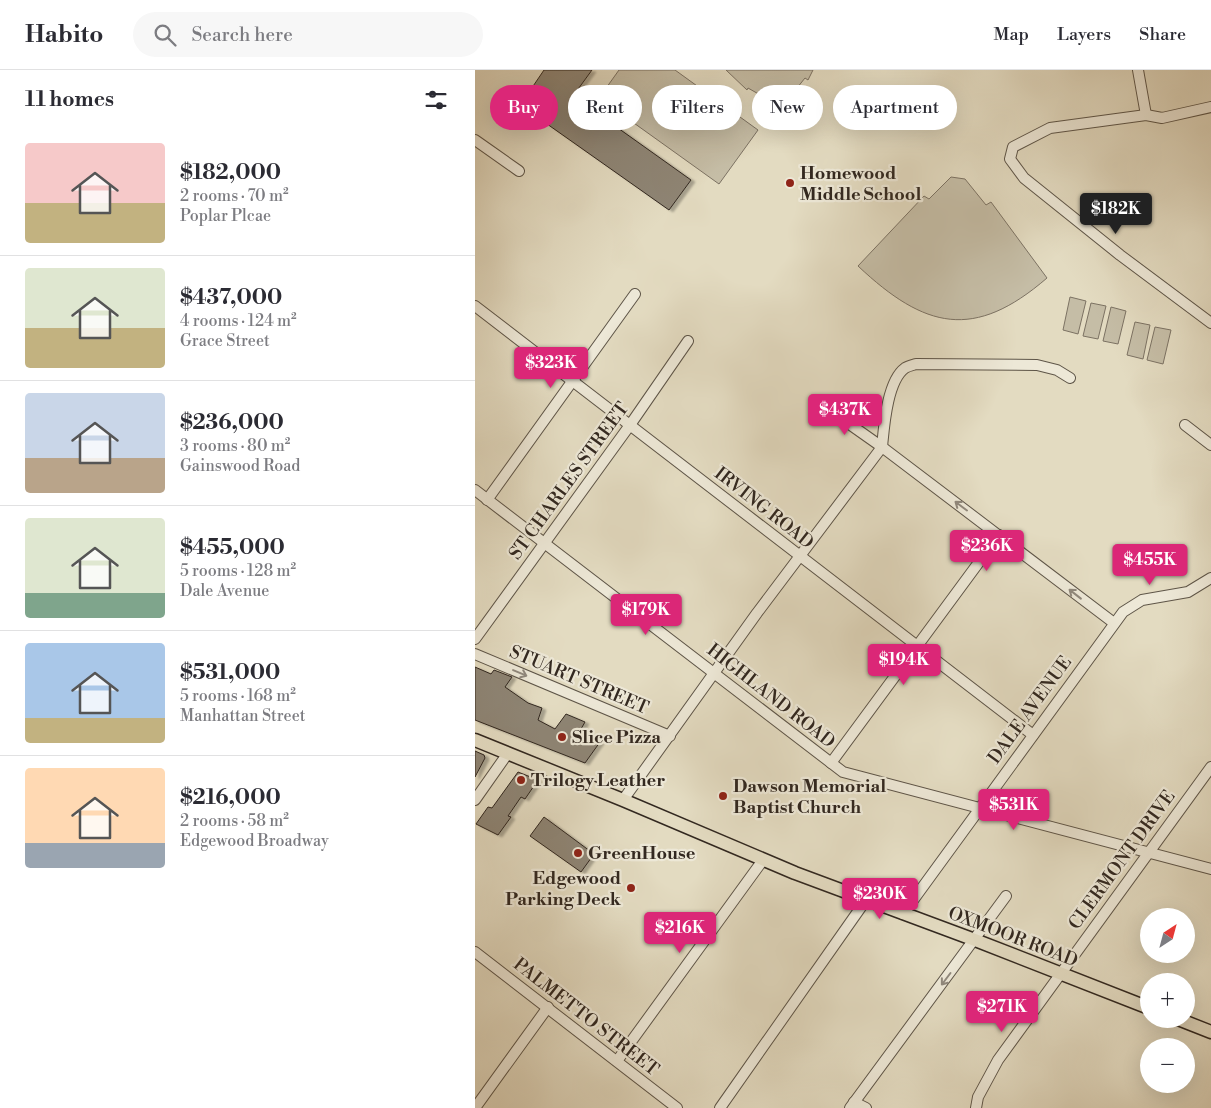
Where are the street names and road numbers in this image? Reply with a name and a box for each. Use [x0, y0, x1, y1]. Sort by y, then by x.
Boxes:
street label: ST CHARLES STREET [504, 397, 634, 564]
street label: IRVING ROAD [710, 462, 818, 554]
street label: HIGHLAND ROAD [702, 639, 840, 753]
street label: STUART STREET [506, 640, 652, 720]
street label: DALE AVENUE [983, 651, 1077, 769]
street label: CLERMONT DRIVE [1064, 786, 1180, 934]
street label: OXMOOR ROAD [945, 902, 1081, 972]
street label: PALMETTO STREET [508, 953, 664, 1081]

